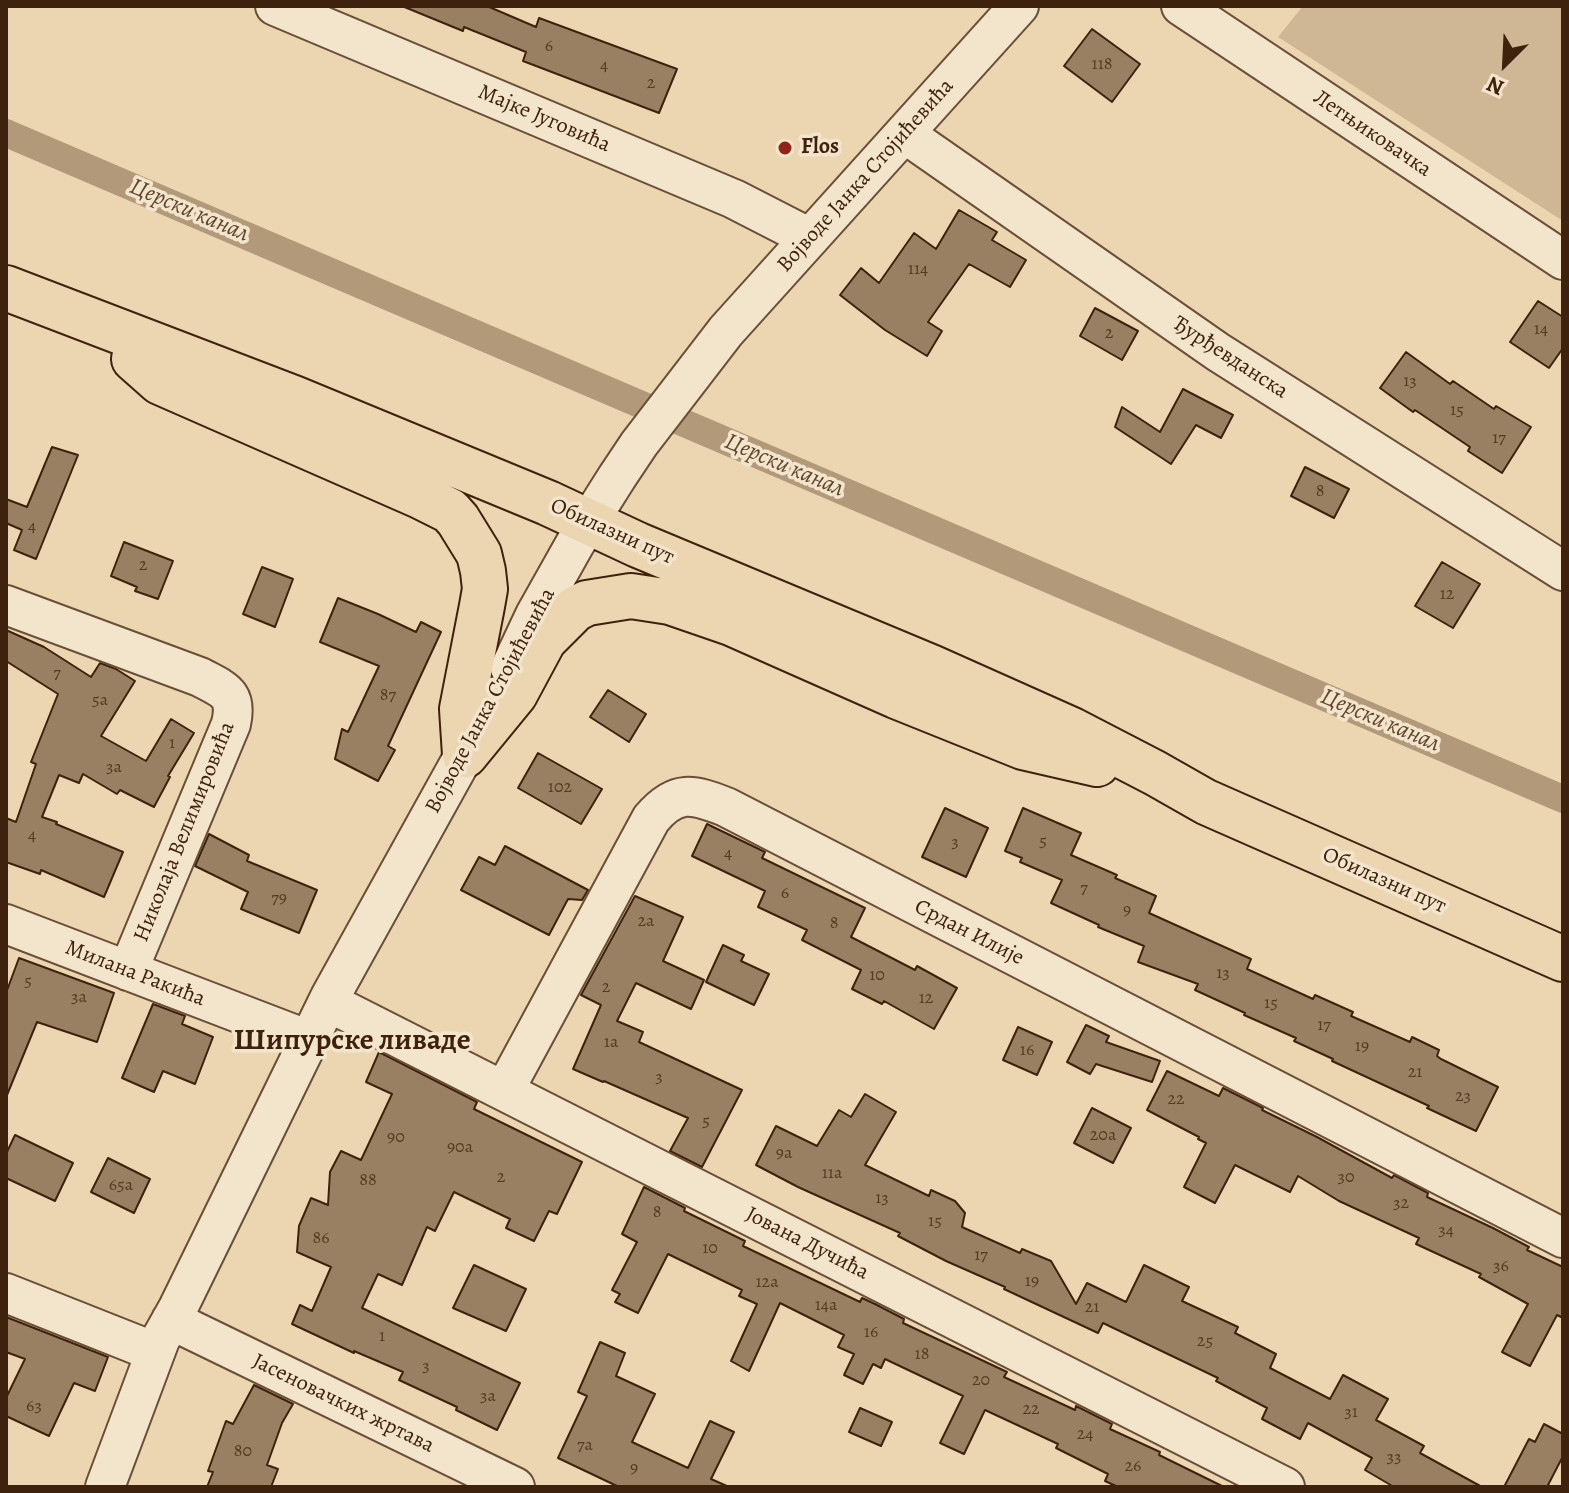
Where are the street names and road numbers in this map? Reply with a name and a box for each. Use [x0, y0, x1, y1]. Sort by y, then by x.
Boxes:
street label: Војводе Јанка Стојићевића [772, 74, 960, 278]
street label: Мајке Југовића [474, 79, 614, 159]
street label: Летњиковачка [1308, 85, 1436, 183]
street label: Ђурђевданска [1167, 311, 1293, 405]
street label: Обилазни пут [546, 493, 678, 571]
street label: Војводе Јанка Стојићевића [420, 584, 562, 818]
street label: Николаја Велимировића [129, 718, 241, 946]
street label: Обилазни пут [1318, 842, 1450, 920]
street label: Срдан Илије [910, 894, 1028, 972]
street label: Милана Ракића [61, 935, 209, 1013]
street label: Јована Дучића [741, 1202, 873, 1286]
street label: Јасеновачких жртава [248, 1349, 438, 1459]

